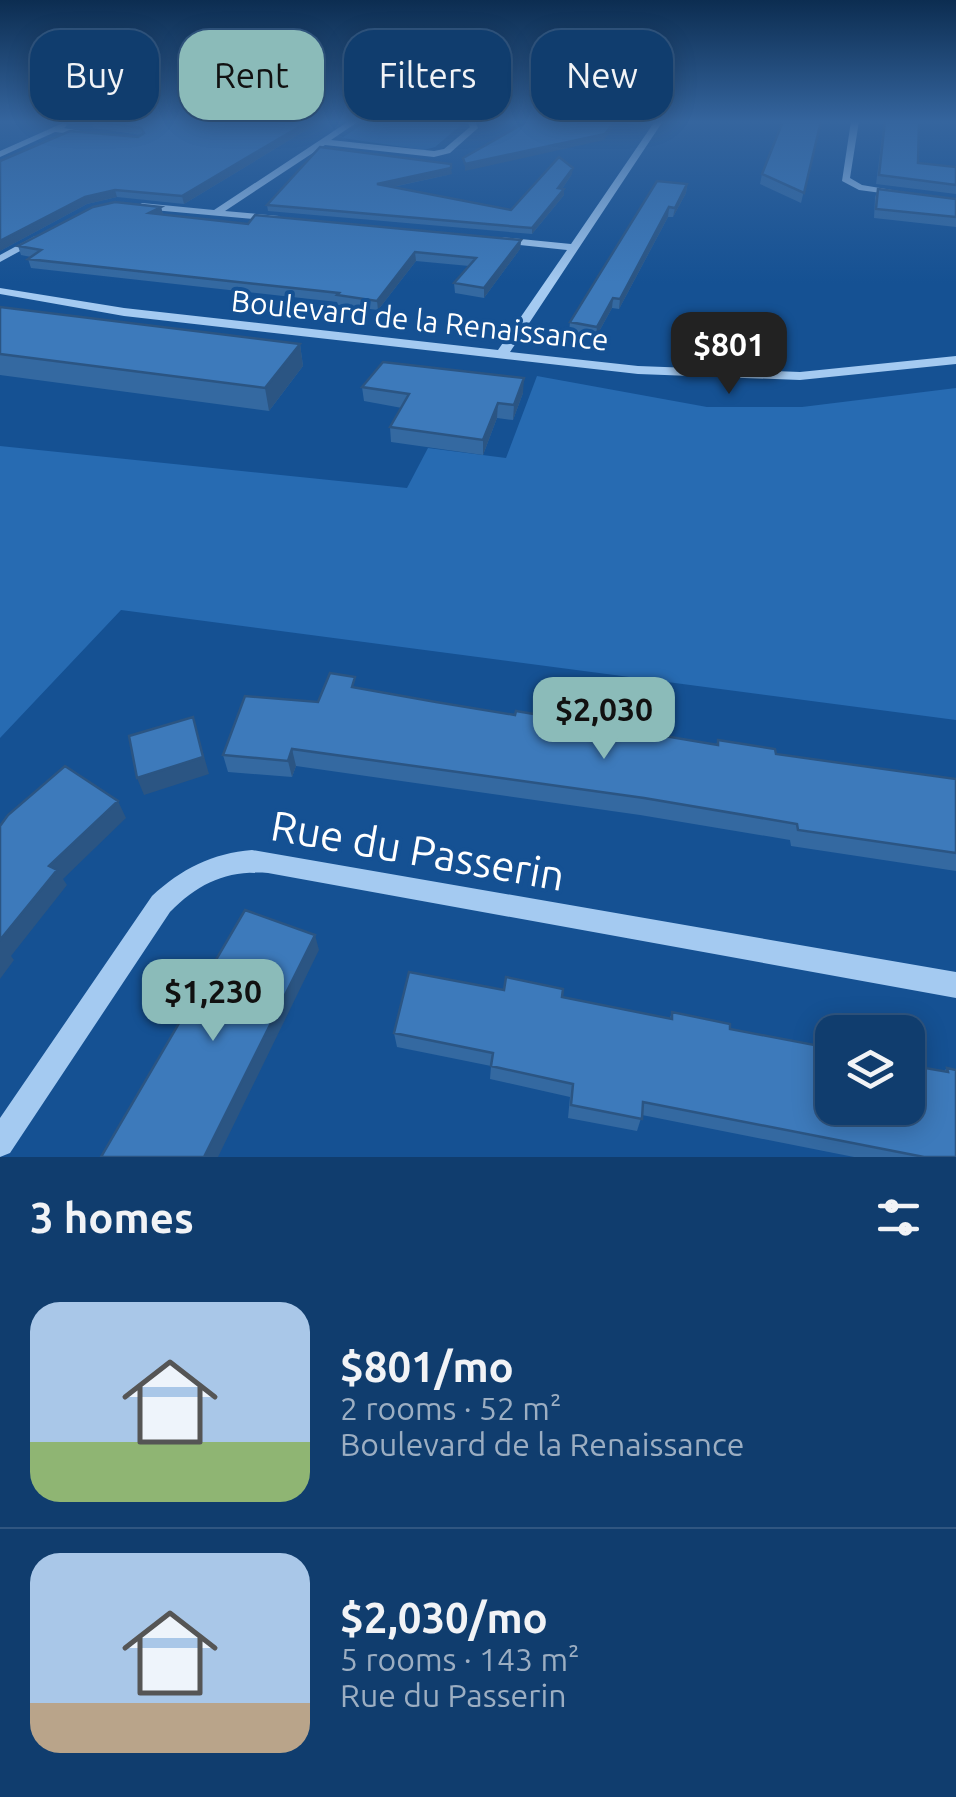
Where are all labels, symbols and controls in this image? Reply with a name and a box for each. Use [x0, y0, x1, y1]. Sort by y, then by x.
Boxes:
chip: Buy [30, 30, 159, 120]
chip: Rent [179, 30, 324, 120]
chip: Filters [344, 30, 511, 120]
chip: New [531, 30, 673, 120]
street label: Boulevard de la Renaissance [230, 283, 610, 357]
pin: $801 [670, 312, 788, 397]
text: $801 [693, 326, 765, 362]
pin: $2,030 [523, 677, 685, 762]
text: $2,030 [555, 691, 653, 727]
street label: Rue du Passerin [268, 801, 568, 899]
pin: $1,230 [132, 959, 294, 1044]
text: $1,230 [164, 973, 262, 1009]
map controls [815, 1015, 925, 1125]
button: layers [815, 1015, 925, 1125]
icon: filters [871, 1190, 926, 1245]
text: 3 homes [30, 1194, 194, 1241]
icon: home [110, 1342, 230, 1462]
text: $801/mo [340, 1343, 514, 1390]
text: 2 rooms · 52 m² [340, 1390, 561, 1426]
text: Boulevard de la Renaissance [340, 1426, 744, 1462]
icon: home [110, 1593, 230, 1713]
text: $2,030/mo [340, 1594, 548, 1641]
text: 5 rooms · 143 m² [340, 1641, 580, 1677]
text: Rue du Passerin [340, 1677, 566, 1713]

